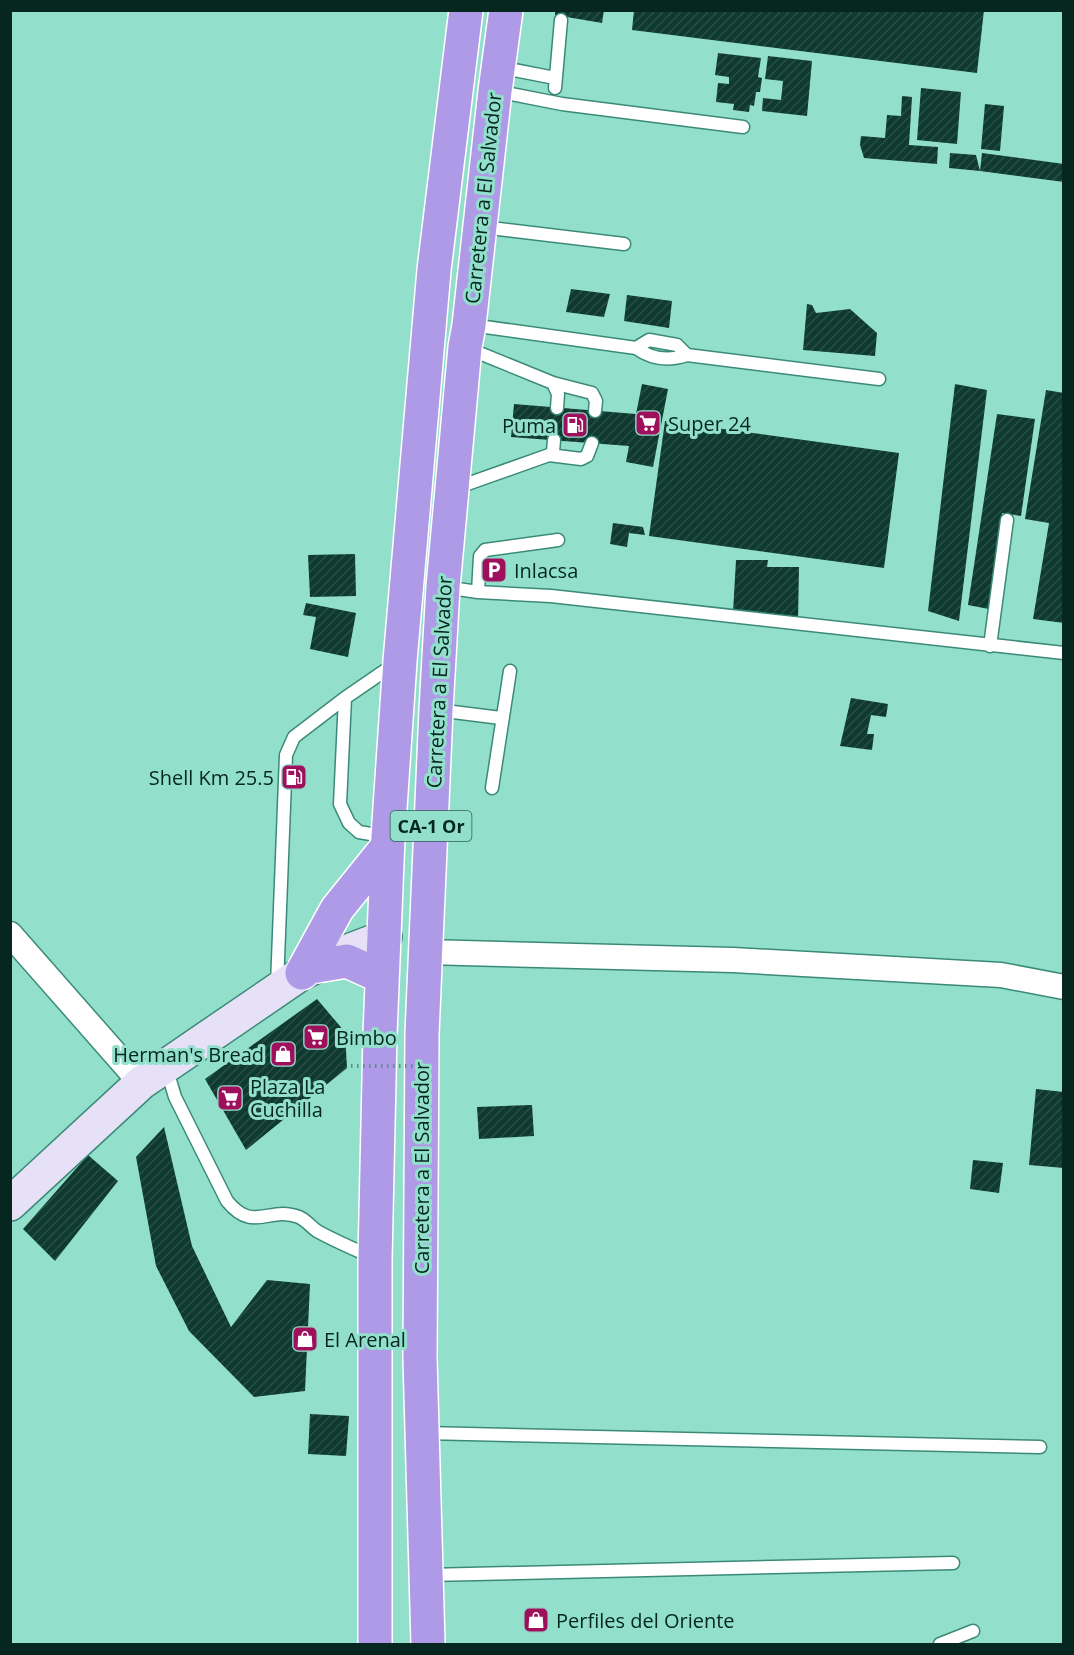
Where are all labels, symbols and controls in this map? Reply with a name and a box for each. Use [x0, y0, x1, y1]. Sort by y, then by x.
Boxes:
street label: Carretera a El Salvador [458, 91, 508, 305]
supermarket icon: Super 24 [633, 408, 663, 438]
fuel station icon: Puma [560, 410, 590, 440]
place label: Super 24 [668, 410, 752, 437]
place label: Puma [502, 412, 556, 439]
parking icon: Inlacsa [479, 555, 509, 585]
place label: Inlacsa [514, 557, 578, 584]
street label: Carretera a El Salvador [420, 575, 458, 789]
fuel station icon: Shell Km 25.5 [279, 762, 309, 792]
place label: Shell Km 25.5 [149, 764, 274, 791]
road number: CA-1 Or [390, 811, 472, 841]
supermarket icon: Bimbo [301, 1022, 331, 1052]
place label: Bimbo [336, 1024, 397, 1051]
shop icon: Herman's Bread [268, 1039, 298, 1069]
place label: Herman's Bread [113, 1041, 264, 1068]
street label: Carretera a El Salvador [408, 1062, 435, 1274]
place label: Plaza La Cuchilla [250, 1073, 325, 1123]
supermarket icon: Plaza La Cuchilla [215, 1083, 245, 1113]
shop icon: El Arenal [290, 1324, 320, 1354]
place label: El Arenal [324, 1326, 406, 1353]
shop icon: Perfiles del Oriente [521, 1605, 551, 1635]
place label: Perfiles del Oriente [556, 1607, 735, 1634]

